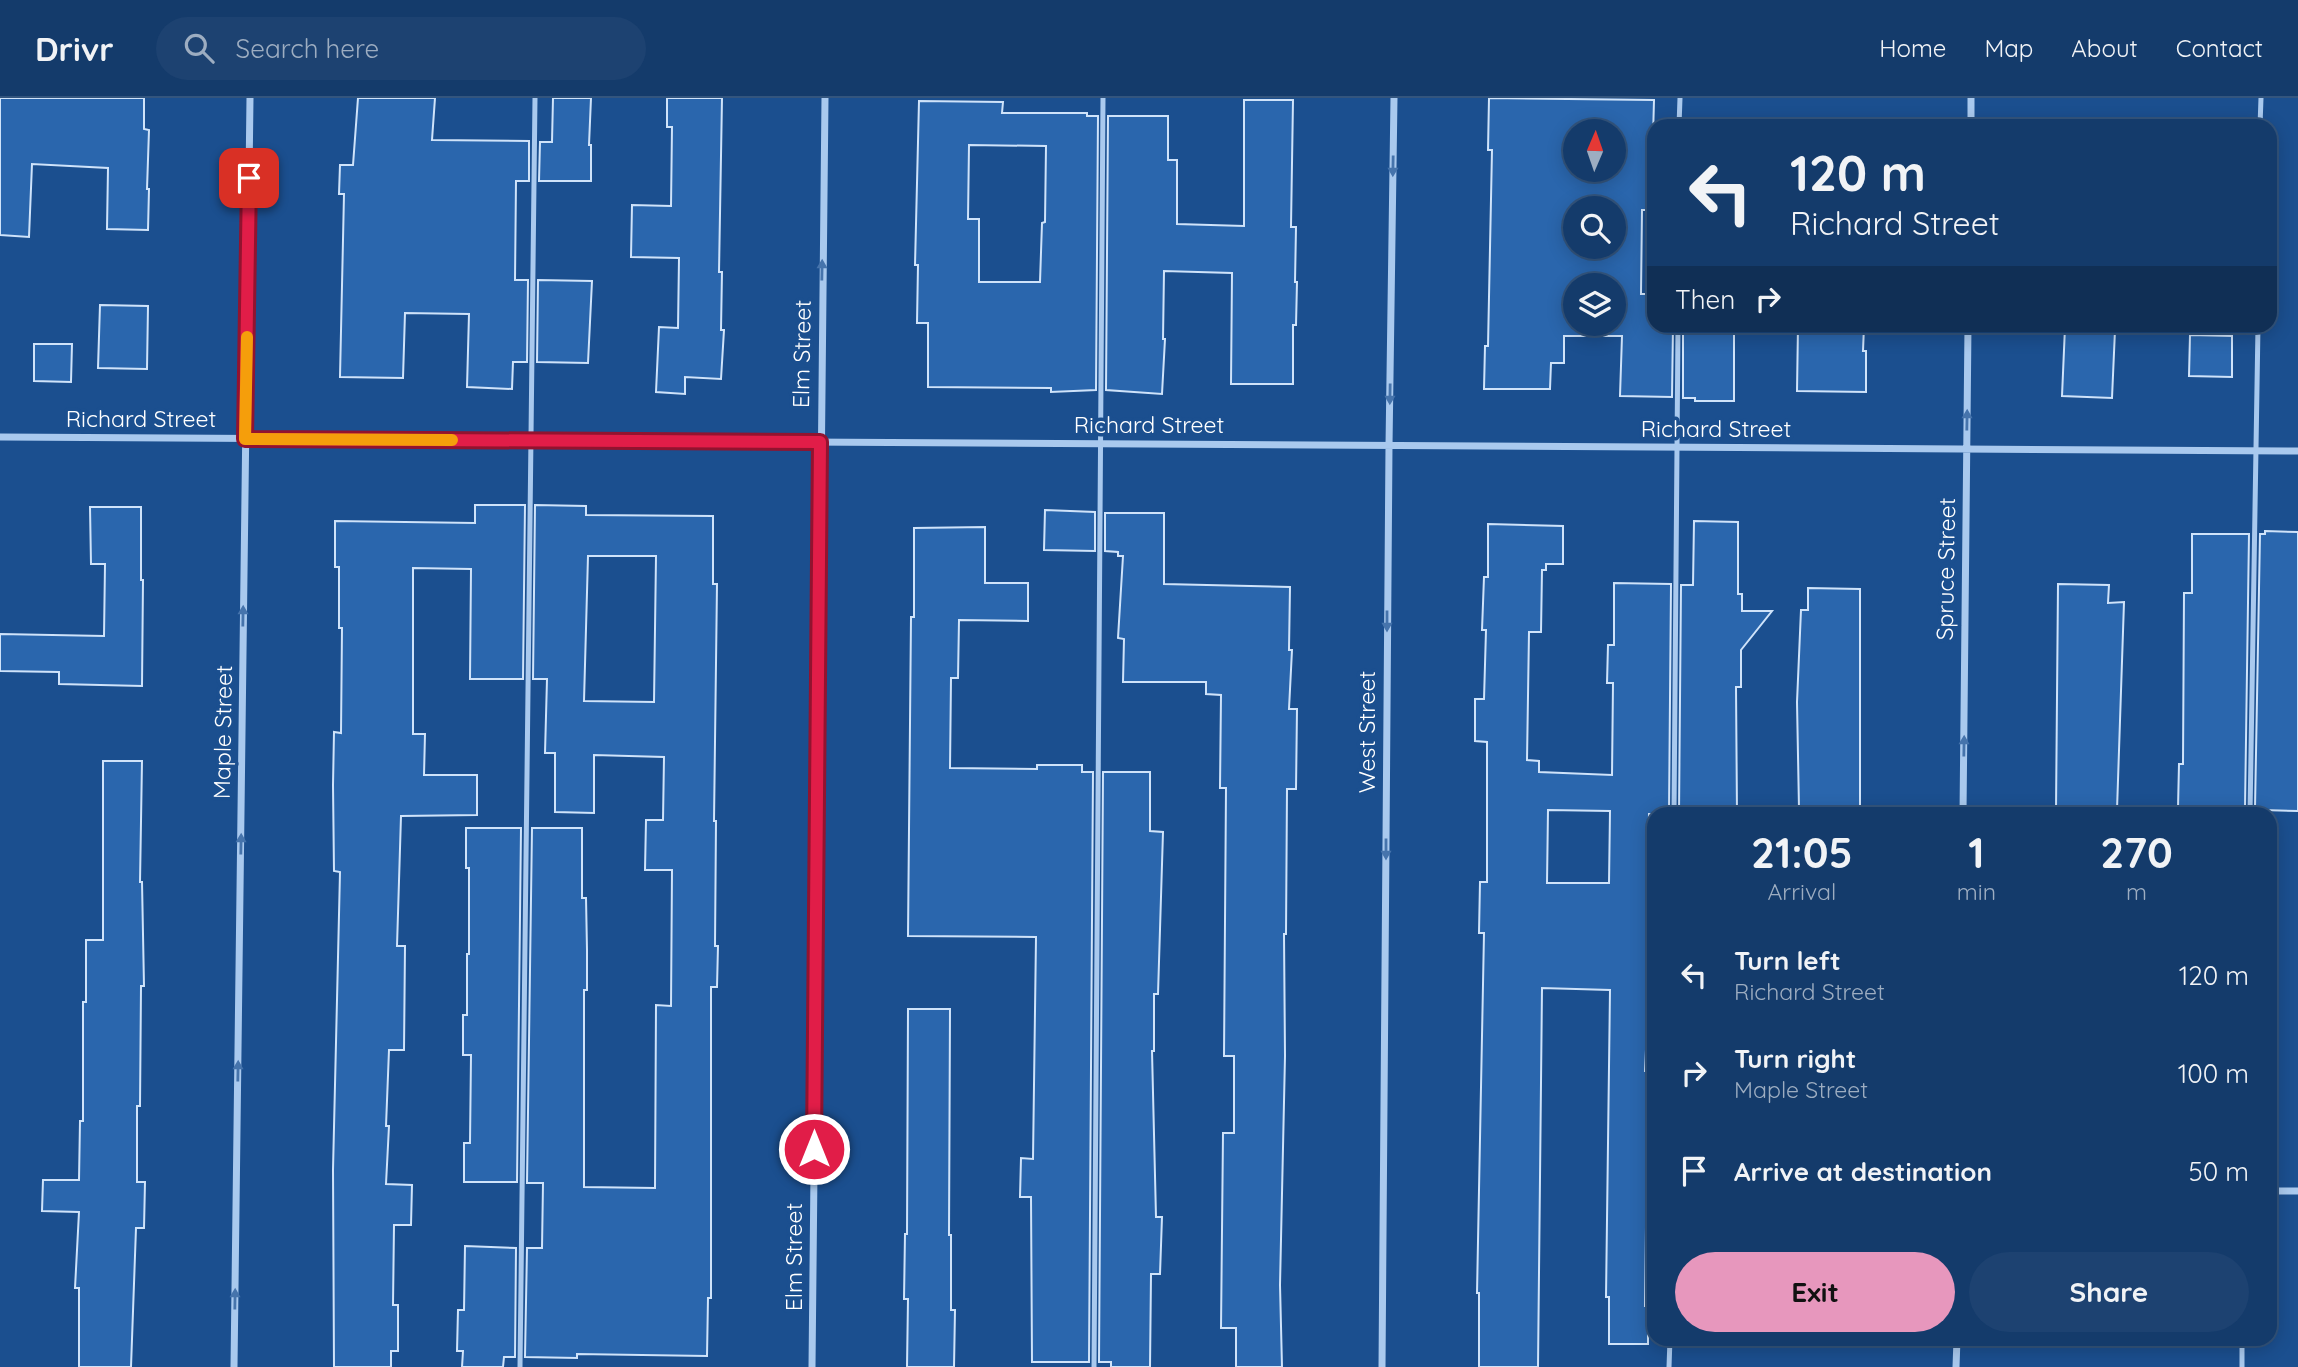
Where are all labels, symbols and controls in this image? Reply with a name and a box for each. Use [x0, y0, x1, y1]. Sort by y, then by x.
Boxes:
search box [156, 17, 646, 80]
text: Drivr [35, 28, 114, 69]
icon: search [180, 29, 218, 67]
text: Search here [236, 32, 379, 65]
text: Home [1879, 33, 1946, 63]
text: Map [1984, 33, 2033, 63]
text: About [2071, 33, 2138, 63]
text: Contact [2176, 33, 2263, 63]
north arrow [1563, 119, 1626, 182]
map controls [1563, 119, 1626, 336]
text: 120 m [1790, 142, 1926, 203]
icon: left [1675, 147, 1766, 238]
pin [219, 148, 279, 208]
one-way arrow [1387, 155, 1399, 177]
icon: arrive [230, 159, 268, 197]
button: search [1563, 196, 1626, 259]
text: Richard Street [1790, 203, 2000, 243]
one-way arrow [816, 259, 828, 281]
button: layers [1563, 273, 1626, 336]
icon: right [1749, 280, 1787, 318]
text: Then [1675, 283, 1735, 316]
street label: Elm Street [786, 299, 817, 408]
one-way arrow [1384, 383, 1395, 405]
street label: Richard Street [66, 404, 217, 433]
one-way arrow [1961, 409, 1973, 431]
street label: Richard Street [1074, 410, 1225, 439]
street label: Richard Street [1641, 414, 1792, 443]
street label: Spruce Street [1930, 497, 1961, 641]
one-way arrow [237, 605, 249, 627]
one-way arrow [1382, 610, 1393, 632]
street label: Maple Street [207, 665, 238, 799]
street label: West Street [1352, 671, 1381, 793]
one-way arrow [1958, 734, 1970, 756]
text: 21:05 [1751, 826, 1853, 879]
text: 1 [1968, 826, 1985, 879]
text: 270 [2100, 826, 2173, 879]
one-way arrow [235, 833, 246, 855]
one-way arrow [1380, 838, 1392, 860]
text: Arrival [1767, 877, 1836, 906]
text: min [1957, 877, 1996, 906]
text: m [2126, 877, 2147, 906]
text: Turn left [1734, 944, 1841, 977]
icon: left [1675, 956, 1713, 994]
text: 120 m [2179, 959, 2249, 992]
text: Richard Street [1734, 977, 1885, 1006]
text: Turn right [1734, 1042, 1856, 1075]
icon: right [1675, 1054, 1713, 1092]
text: 100 m [2178, 1057, 2249, 1090]
one-way arrow [232, 1060, 244, 1082]
text: Maple Street [1734, 1075, 1868, 1104]
position arrow [777, 1112, 851, 1186]
icon: arrive [1675, 1152, 1713, 1190]
text: Arrive at destination [1734, 1155, 1992, 1188]
text: 50 m [2189, 1155, 2249, 1188]
street label: Elm Street [779, 1203, 808, 1311]
button: Exit [1675, 1252, 1955, 1332]
button: Share [1969, 1252, 2249, 1332]
one-way arrow [229, 1288, 241, 1310]

